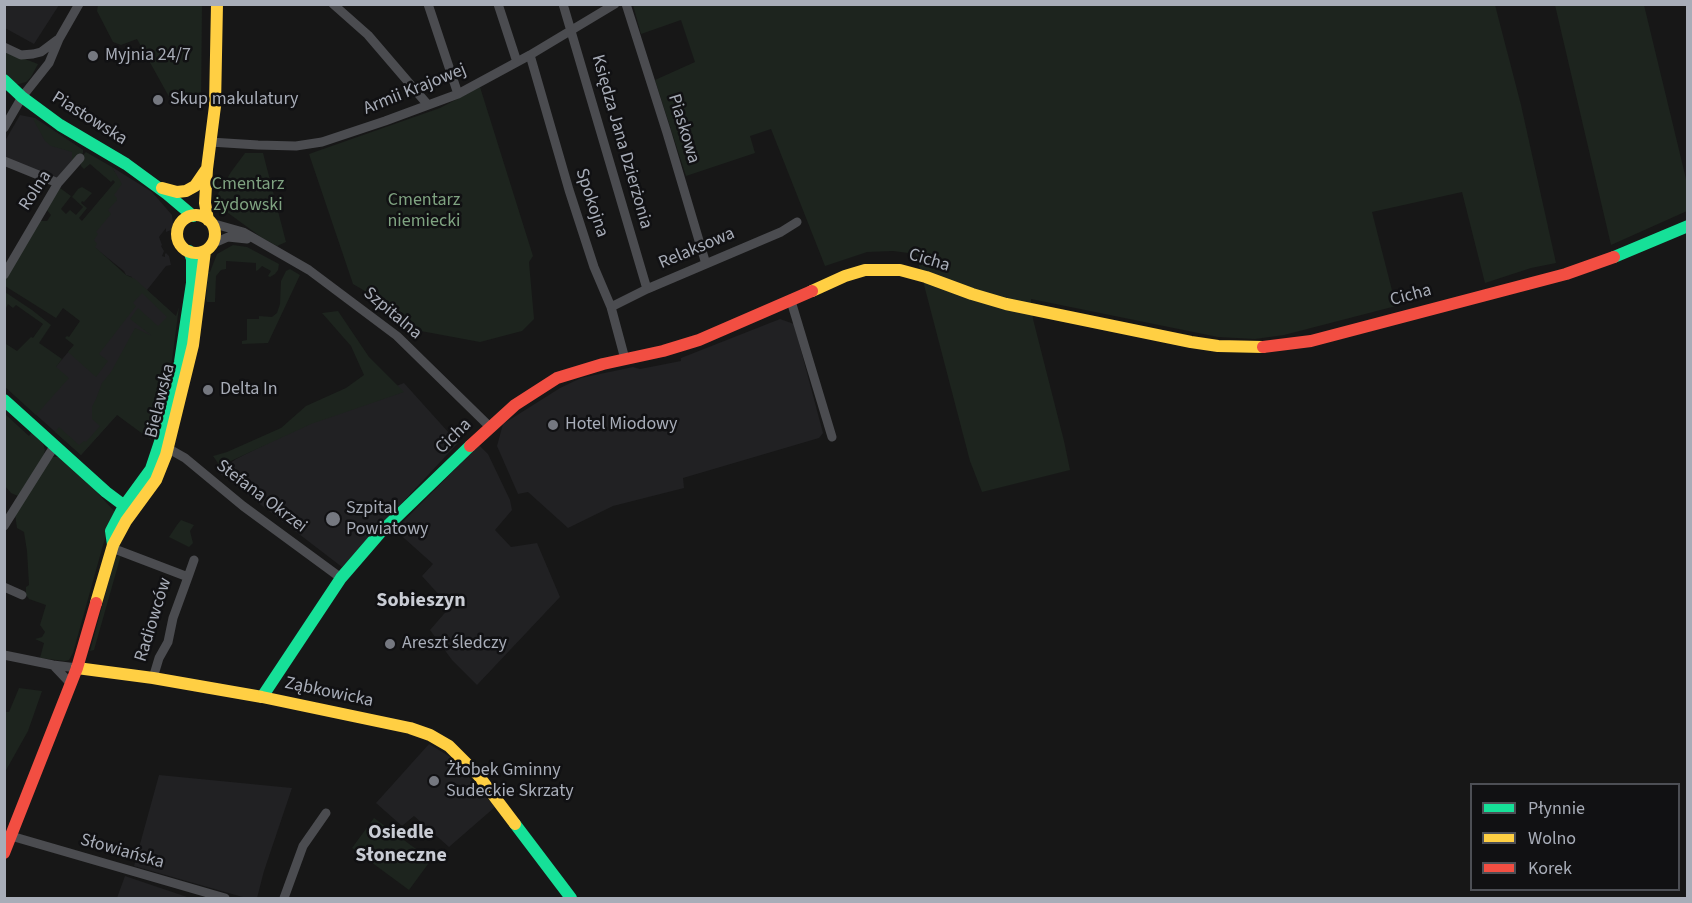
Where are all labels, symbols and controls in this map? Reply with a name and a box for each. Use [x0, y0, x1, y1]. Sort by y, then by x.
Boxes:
place label: Myjnia 24/7 [105, 45, 191, 67]
marker: Myjnia 24/7 [86, 49, 100, 63]
street label: Księdza Jana Dzierżonia [586, 52, 656, 232]
street label: Armii Krajowej [360, 60, 470, 120]
street label: Piastowska [47, 87, 131, 151]
place label: Skup makulatury [170, 89, 299, 111]
street label: Piaskowa [662, 92, 704, 166]
marker: Skup makulatury [151, 93, 165, 107]
street label: Spokojna [570, 166, 612, 240]
street label: Rolna [15, 167, 57, 215]
park label: Cmentarz żydowski [212, 174, 284, 216]
park label: Cmentarz niemiecki [387, 190, 461, 232]
street label: Relaksowa [656, 223, 738, 275]
street label: Cicha [906, 245, 952, 277]
street label: Cicha [1388, 280, 1434, 312]
street label: Szpitalna [358, 283, 426, 345]
street label: Bielawska [141, 362, 181, 440]
place label: Delta In [220, 379, 278, 401]
marker: Delta In [201, 383, 215, 397]
place label: Hotel Miodowy [565, 414, 677, 436]
street label: Cicha [431, 415, 477, 459]
marker: Hotel Miodowy [546, 418, 560, 432]
street label: Stefana Okrzei [211, 456, 311, 538]
place label: Szpital Powiatowy [346, 498, 429, 540]
marker: Szpital Powiatowy [324, 510, 342, 528]
street label: Radiowców [131, 575, 177, 665]
district label: Sobieszyn [376, 590, 466, 614]
place label: Areszt śledczy [402, 633, 507, 655]
marker: Areszt śledczy [383, 637, 397, 651]
street label: Ząbkowicka [283, 673, 375, 713]
place label: Żłobek Gminny Sudeckie Skrzaty [446, 760, 574, 802]
marker: Żłobek Gminny Sudeckie Skrzaty [427, 774, 441, 788]
legend [1470, 783, 1680, 891]
text: Płynnie [1528, 796, 1585, 821]
district label: Osiedle Słoneczne [355, 822, 447, 869]
text: Wolno [1528, 826, 1576, 851]
street label: Słowiańska [78, 830, 166, 874]
text: Korek [1528, 856, 1572, 881]

